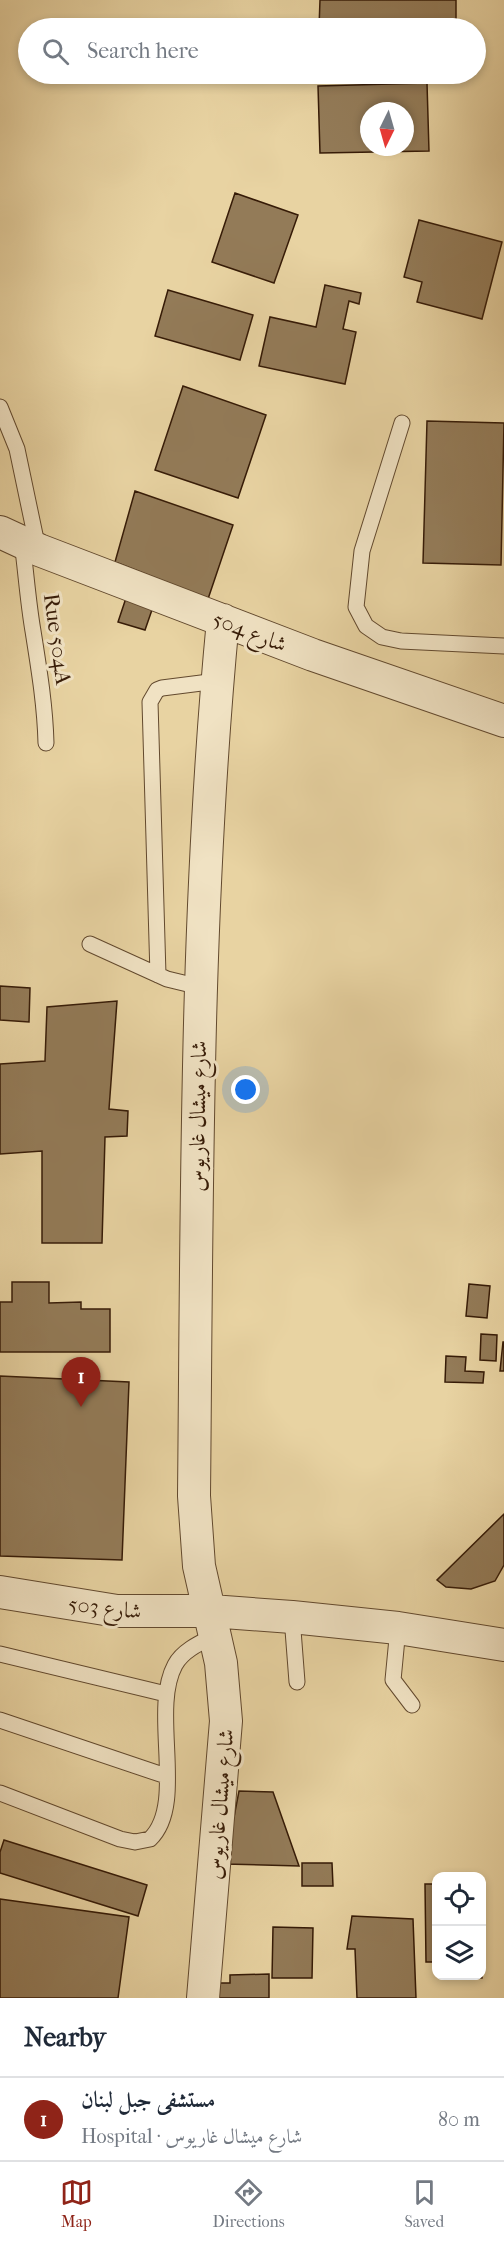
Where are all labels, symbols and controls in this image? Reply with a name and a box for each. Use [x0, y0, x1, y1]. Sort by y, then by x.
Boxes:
search box [18, 18, 486, 84]
icon: search [39, 35, 72, 68]
text: Search here [87, 38, 199, 64]
north arrow [360, 102, 414, 156]
street label: Rue 504A [38, 592, 76, 687]
street label: شارع 504 [207, 606, 290, 663]
street label: شارع ميشال غاريوس [184, 1040, 217, 1192]
your location [231, 1075, 260, 1104]
pin: 1 [62, 1358, 100, 1407]
street label: شارع 503 [66, 1591, 143, 1630]
street label: شارع ميشال غاريوس [200, 1728, 245, 1881]
map controls [432, 1872, 486, 1980]
button: locate [432, 1872, 486, 1926]
button: layers [432, 1926, 486, 1980]
text: Nearby [24, 2022, 106, 2053]
text: مستشفى جبل لبنان [81, 2087, 215, 2113]
text: 1 [40, 2108, 47, 2131]
text: 80 m [438, 2108, 480, 2131]
text: Hospital · شارع ميشال غاريوس [81, 2125, 302, 2148]
tab: Map [60, 2176, 93, 2231]
tab: Directions [213, 2176, 285, 2231]
tab: Saved [404, 2176, 444, 2231]

